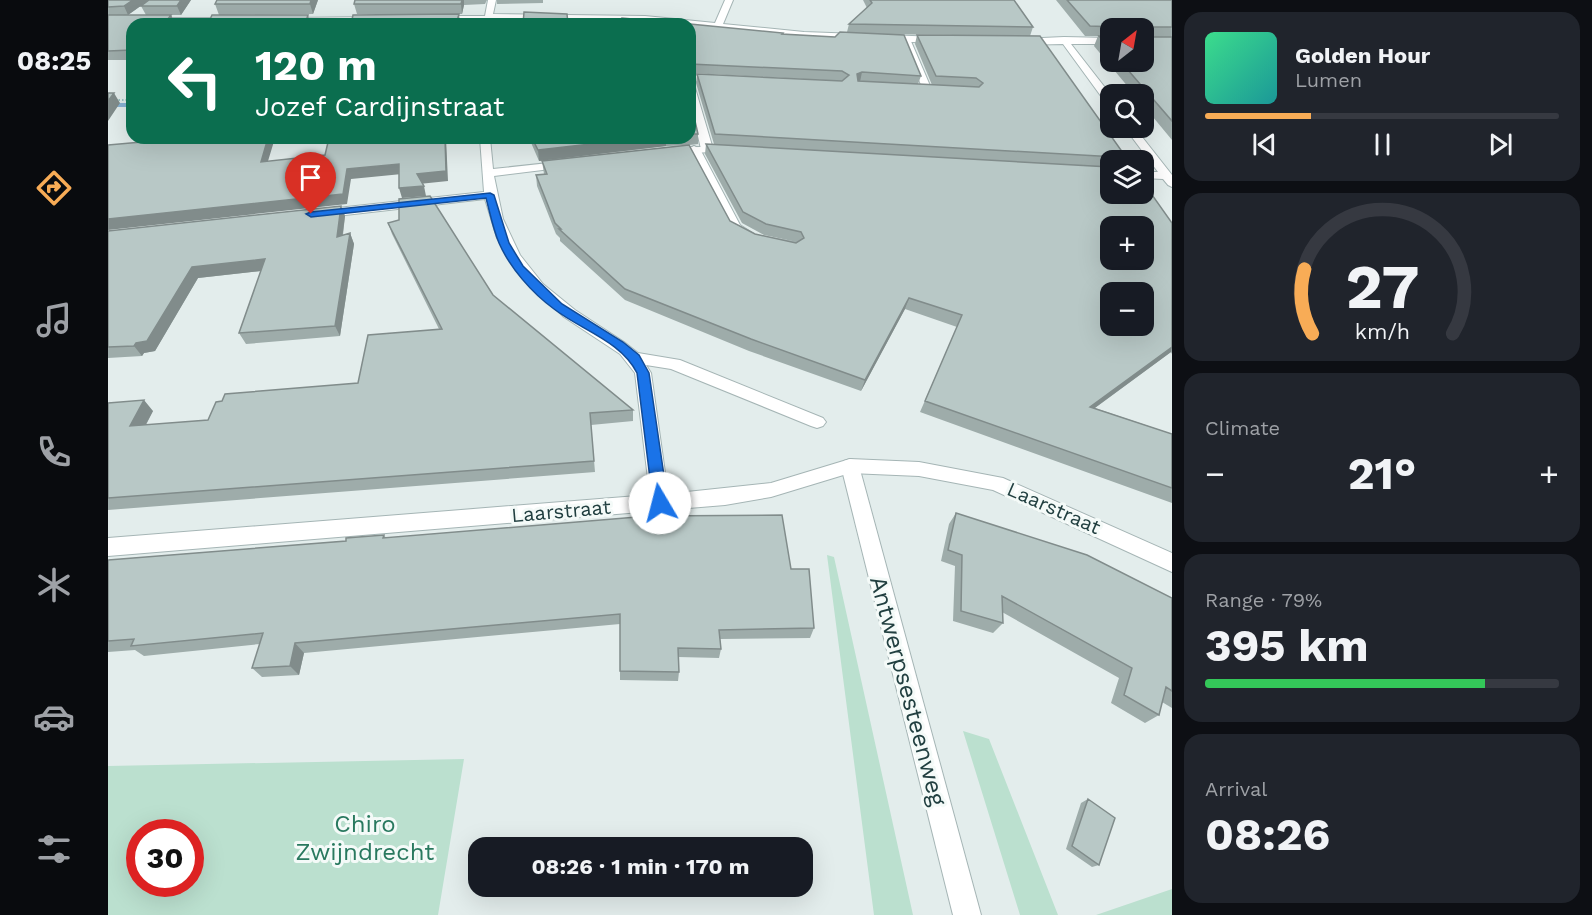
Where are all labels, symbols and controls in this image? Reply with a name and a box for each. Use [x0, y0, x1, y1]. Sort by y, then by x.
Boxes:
north arrow [1100, 18, 1154, 72]
map controls [1100, 18, 1154, 336]
text: 120 m [255, 41, 377, 90]
icon: left [156, 42, 234, 120]
text: Golden Hour [1295, 43, 1430, 68]
text: 08:25 [17, 45, 91, 77]
text: Lumen [1295, 68, 1362, 92]
button: search [1100, 84, 1154, 138]
text: Jozef Cardijnstraat [255, 91, 504, 123]
icon: previous [1248, 128, 1281, 161]
icon: pause [1366, 128, 1399, 161]
icon: next [1484, 128, 1517, 161]
button: layers [1100, 150, 1154, 204]
pin [285, 152, 336, 214]
icon: arrive [294, 161, 327, 194]
icon: directions [33, 167, 75, 209]
button: + [1100, 216, 1154, 270]
text: 27 [1345, 250, 1419, 323]
button: − [1100, 282, 1154, 336]
icon: music [33, 299, 75, 341]
text: km/h [1354, 319, 1410, 344]
text: Climate [1205, 416, 1280, 440]
icon: phone [33, 431, 75, 473]
text: 21° [1348, 447, 1416, 500]
text: − [1205, 454, 1225, 493]
text: + [1539, 454, 1559, 493]
position arrow [628, 471, 692, 535]
street label: Laarstraat [1004, 477, 1105, 540]
street label: Laarstraat [510, 495, 612, 527]
icon: climate [33, 564, 75, 606]
street label: Antwerpsesteenweg [864, 573, 952, 809]
text: Range · 79% [1205, 588, 1322, 612]
text: 395 km [1205, 619, 1369, 672]
icon: car [33, 696, 75, 738]
text: Arrival [1205, 777, 1267, 801]
text: 08:26 [1205, 808, 1330, 861]
park label: Chiro Zwijndrecht [296, 810, 434, 866]
speed limit sign: 30 [126, 819, 204, 897]
icon: filters [33, 828, 75, 870]
text: 08:26 · 1 min · 170 m [531, 854, 750, 879]

